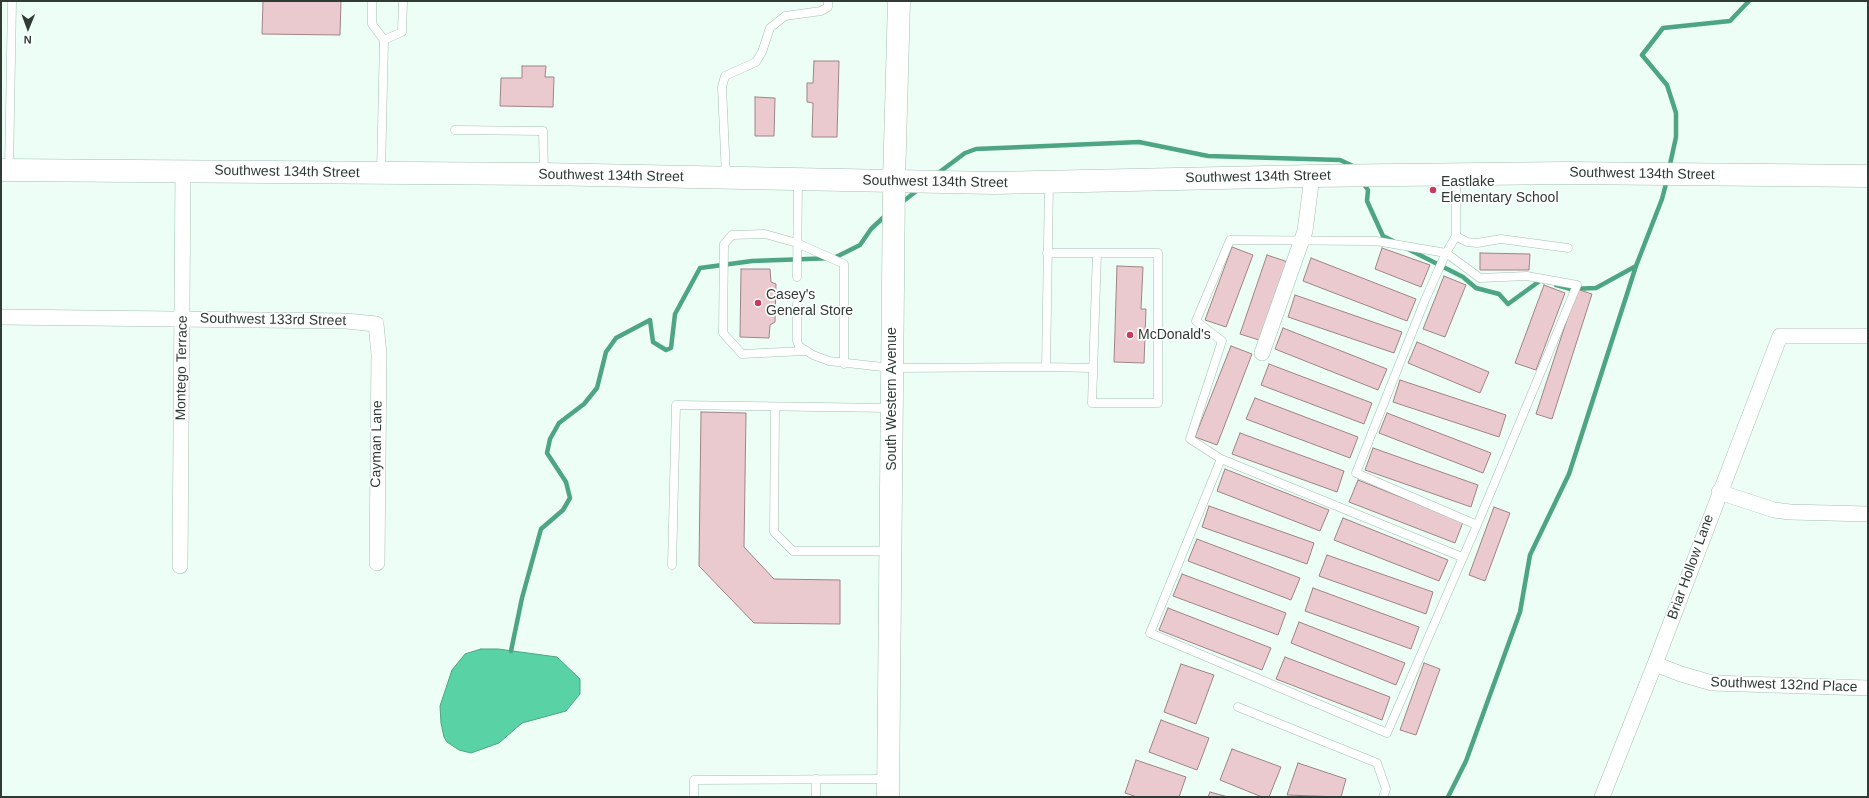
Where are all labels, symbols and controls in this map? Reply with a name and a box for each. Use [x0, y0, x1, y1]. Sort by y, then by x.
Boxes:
north arrow [8, 8, 48, 48]
text: N [24, 34, 32, 46]
street label: Southwest 134th Street [214, 162, 360, 182]
street label: Southwest 134th Street [1569, 164, 1715, 184]
street label: Southwest 134th Street [538, 166, 684, 186]
street label: Southwest 134th Street [1185, 167, 1331, 187]
street label: Southwest 134th Street [862, 172, 1008, 192]
place label: Eastlake Elementary School [1441, 174, 1559, 206]
marker: Eastlake Elementary School [1428, 185, 1438, 195]
place label: Casey's General Store [766, 287, 853, 320]
marker: Casey's General Store [753, 298, 763, 308]
street label: Southwest 133rd Street [200, 310, 346, 330]
street label: Montego Terrace [173, 315, 191, 421]
street label: South Western Avenue [884, 327, 900, 471]
place label: McDonald's [1138, 327, 1211, 343]
marker: McDonald's [1125, 330, 1135, 340]
street label: Cayman Lane [368, 400, 386, 488]
street label: Briar Hollow Lane [1664, 512, 1718, 622]
street label: Southwest 132nd Place [1710, 674, 1858, 696]

